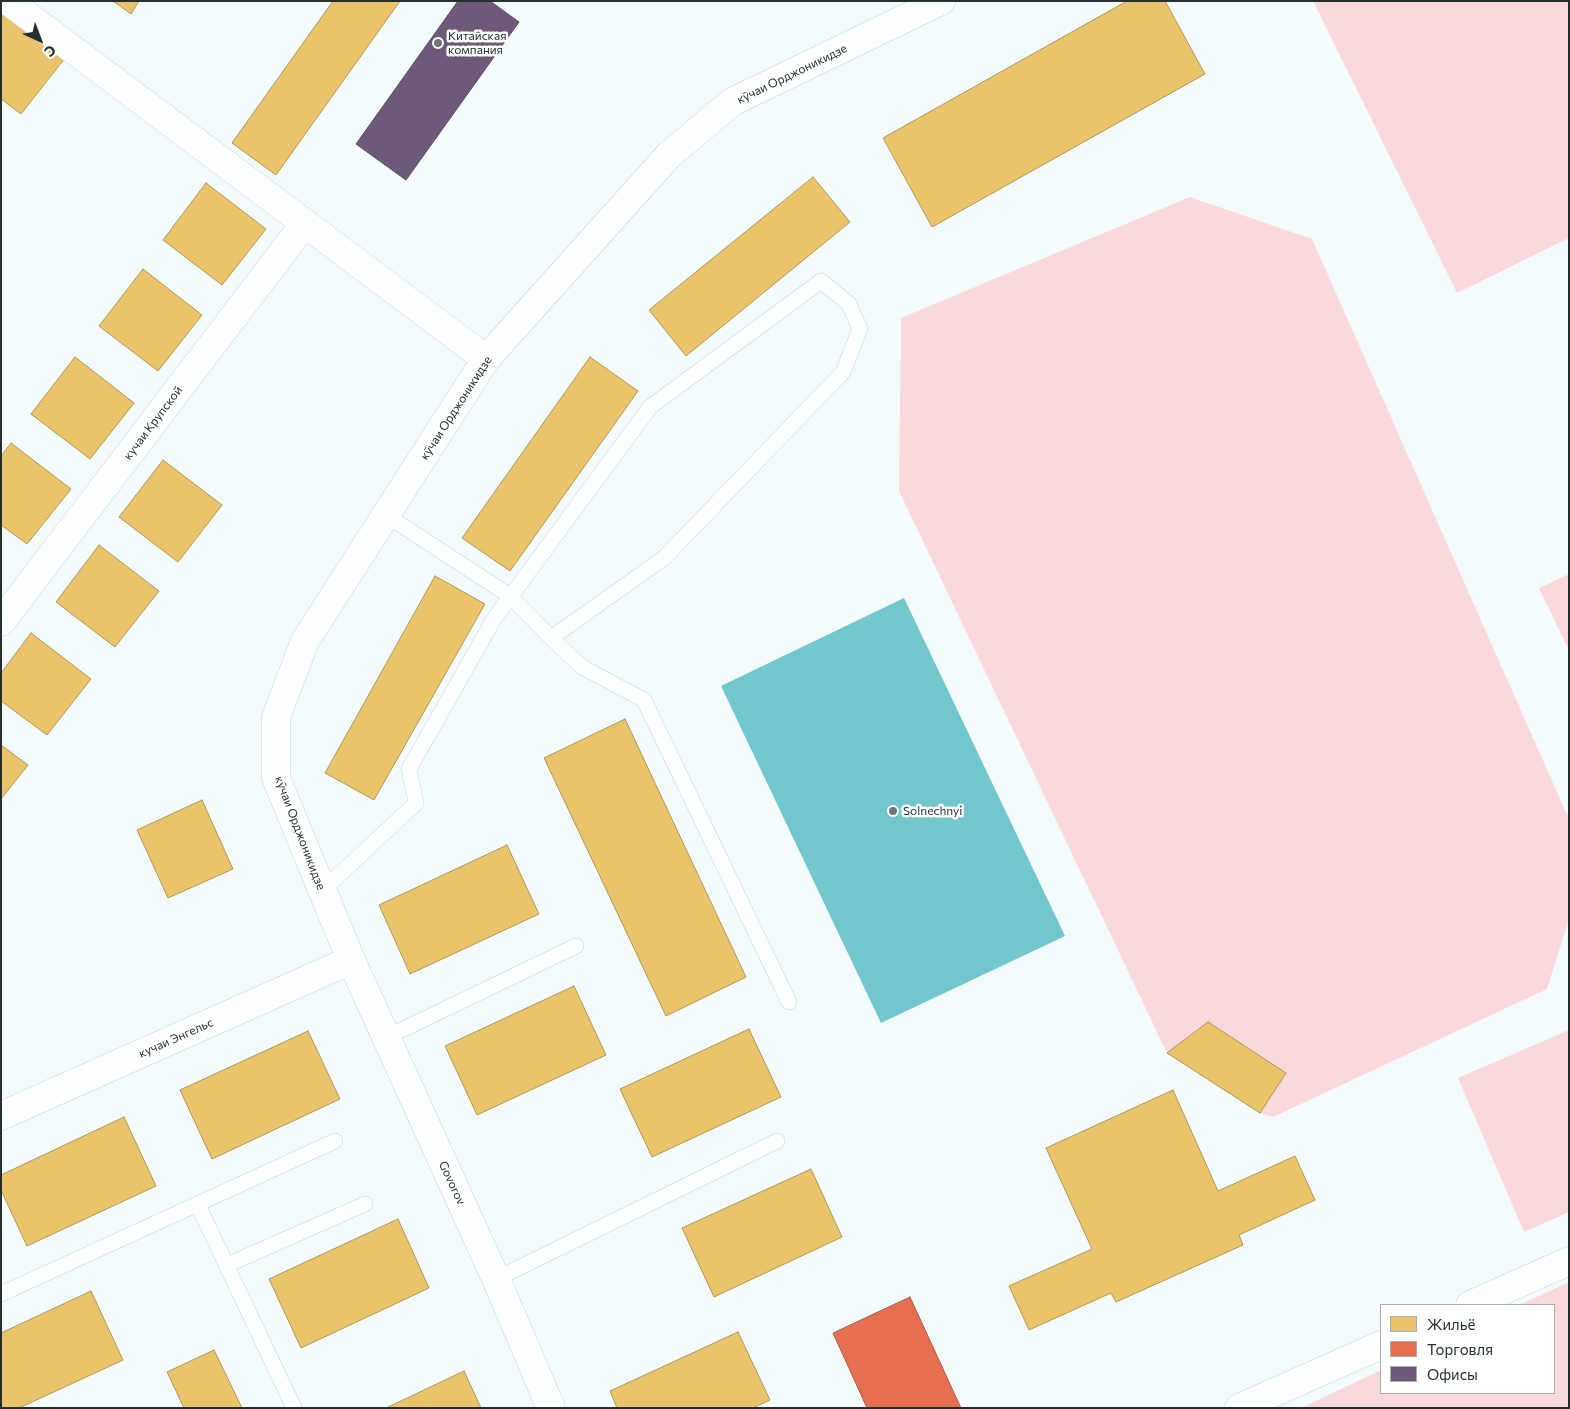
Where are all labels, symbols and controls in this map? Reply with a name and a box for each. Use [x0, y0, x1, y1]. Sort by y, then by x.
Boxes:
north arrow [15, 15, 65, 65]
place label: Китайская компания [448, 29, 507, 57]
marker: Китайская компания [432, 37, 444, 49]
street label: кӯчаи Орджоникидзе [735, 41, 849, 107]
text: С [41, 42, 60, 61]
street label: кӯчаи Орджоникидзе [417, 353, 495, 463]
street label: кучаи Крупской [121, 383, 185, 463]
street label: кӯчаи Орджоникидзе [272, 774, 328, 892]
place label: Solnechnyi [903, 804, 962, 818]
marker: Solnechnyi [887, 805, 899, 817]
street label: кучаи Энгельс [137, 1015, 215, 1061]
street label: Govorov [436, 1159, 468, 1207]
legend [1380, 1304, 1555, 1394]
text: Жильё [1427, 1315, 1475, 1333]
text: Торговля [1427, 1340, 1493, 1358]
text: Офисы [1427, 1365, 1478, 1383]

